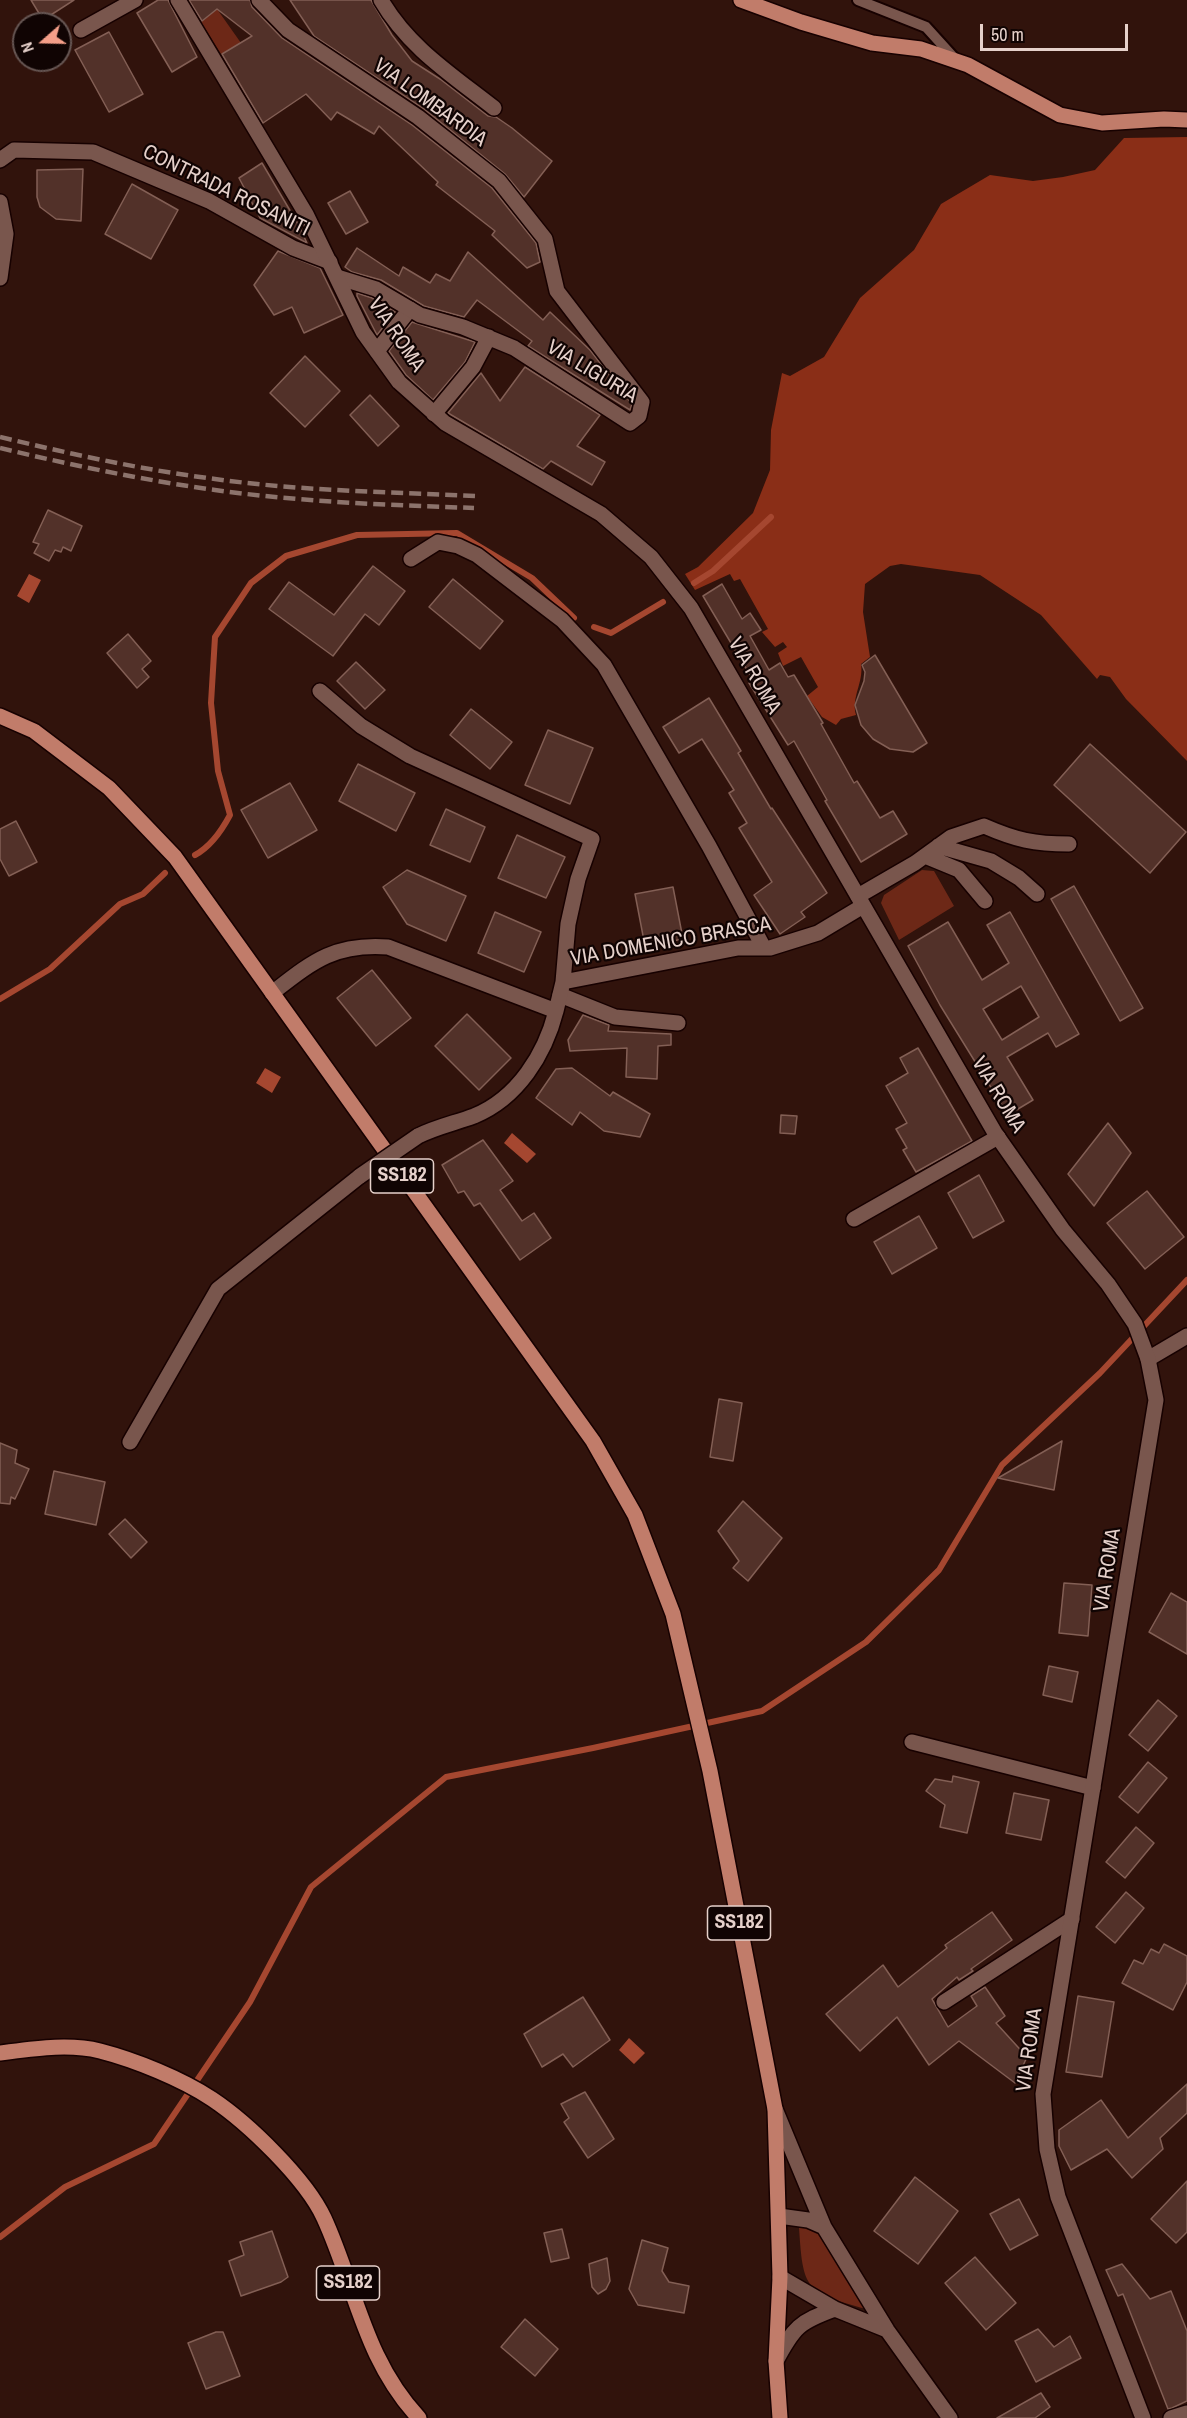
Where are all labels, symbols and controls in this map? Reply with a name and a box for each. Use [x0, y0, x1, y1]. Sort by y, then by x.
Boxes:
north arrow [12, 12, 72, 72]
scale bar [983, 12, 1132, 50]
text: 50 m [991, 22, 1024, 47]
text: N [15, 39, 39, 56]
street label: VIA LOMBARDIA [368, 53, 492, 153]
street label: CONTRADA ROSANITI [138, 140, 314, 242]
street label: VIA ROMA [362, 293, 430, 377]
street label: VIA LIGURIA [542, 335, 642, 409]
street label: VIA ROMA [722, 633, 786, 719]
street label: VIA DOMENICO BRASCA [569, 912, 773, 972]
street label: VIA ROMA [966, 1052, 1030, 1138]
road number: SS182 [370, 1159, 434, 1193]
street label: VIA ROMA [1089, 1526, 1127, 1614]
road number: SS182 [708, 1906, 771, 1940]
street label: VIA ROMA [1012, 2007, 1048, 2093]
road number: SS182 [316, 2266, 380, 2300]

